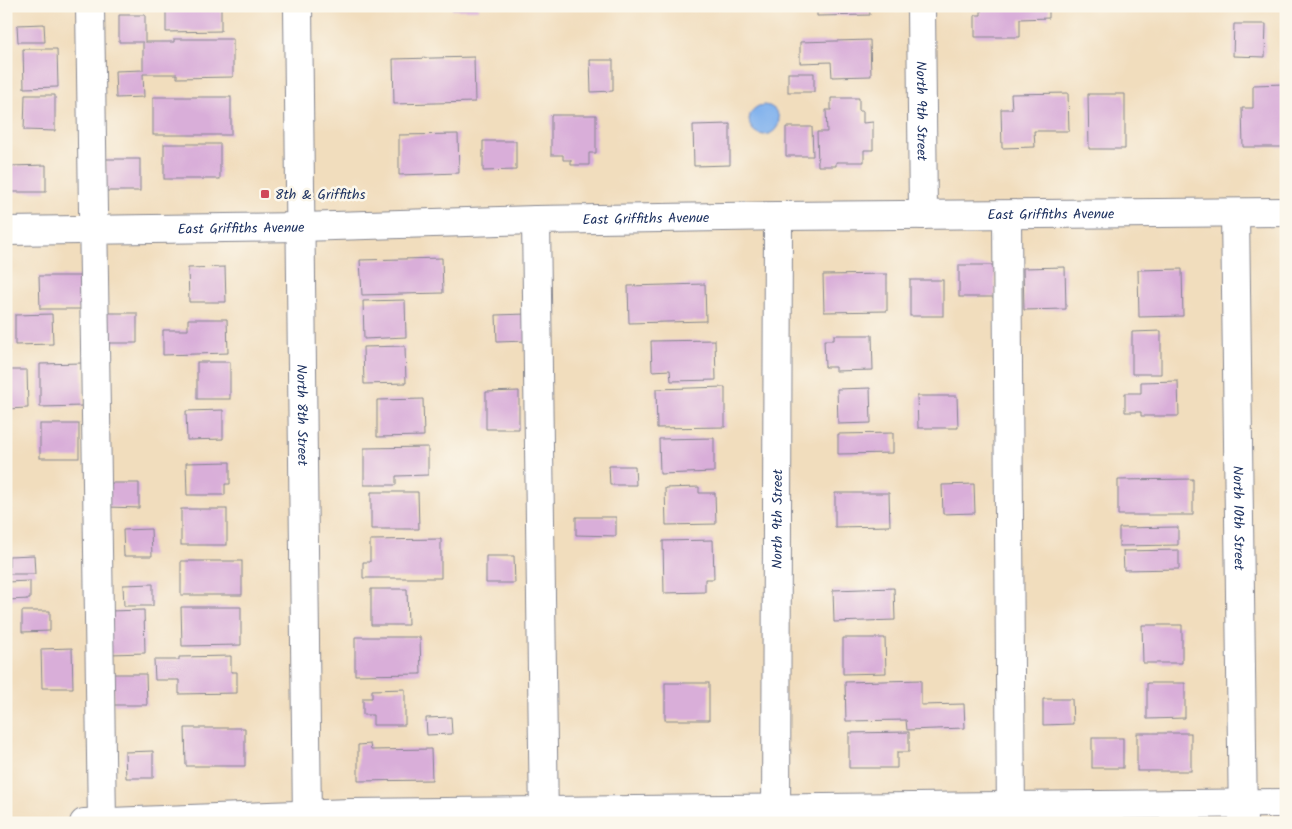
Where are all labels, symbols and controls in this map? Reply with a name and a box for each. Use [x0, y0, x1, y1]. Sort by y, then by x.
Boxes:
street label: North 9th Street [910, 61, 932, 162]
place label: 8th & Griffiths [275, 184, 366, 206]
marker: 8th & Griffiths [259, 188, 271, 200]
street label: East Griffiths Avenue [987, 203, 1115, 226]
street label: East Griffiths Avenue [582, 207, 710, 231]
street label: East Griffiths Avenue [177, 217, 305, 241]
street label: North 8th Street [290, 364, 313, 466]
street label: North 10th Street [1226, 466, 1250, 571]
street label: North 9th Street [767, 468, 789, 569]

